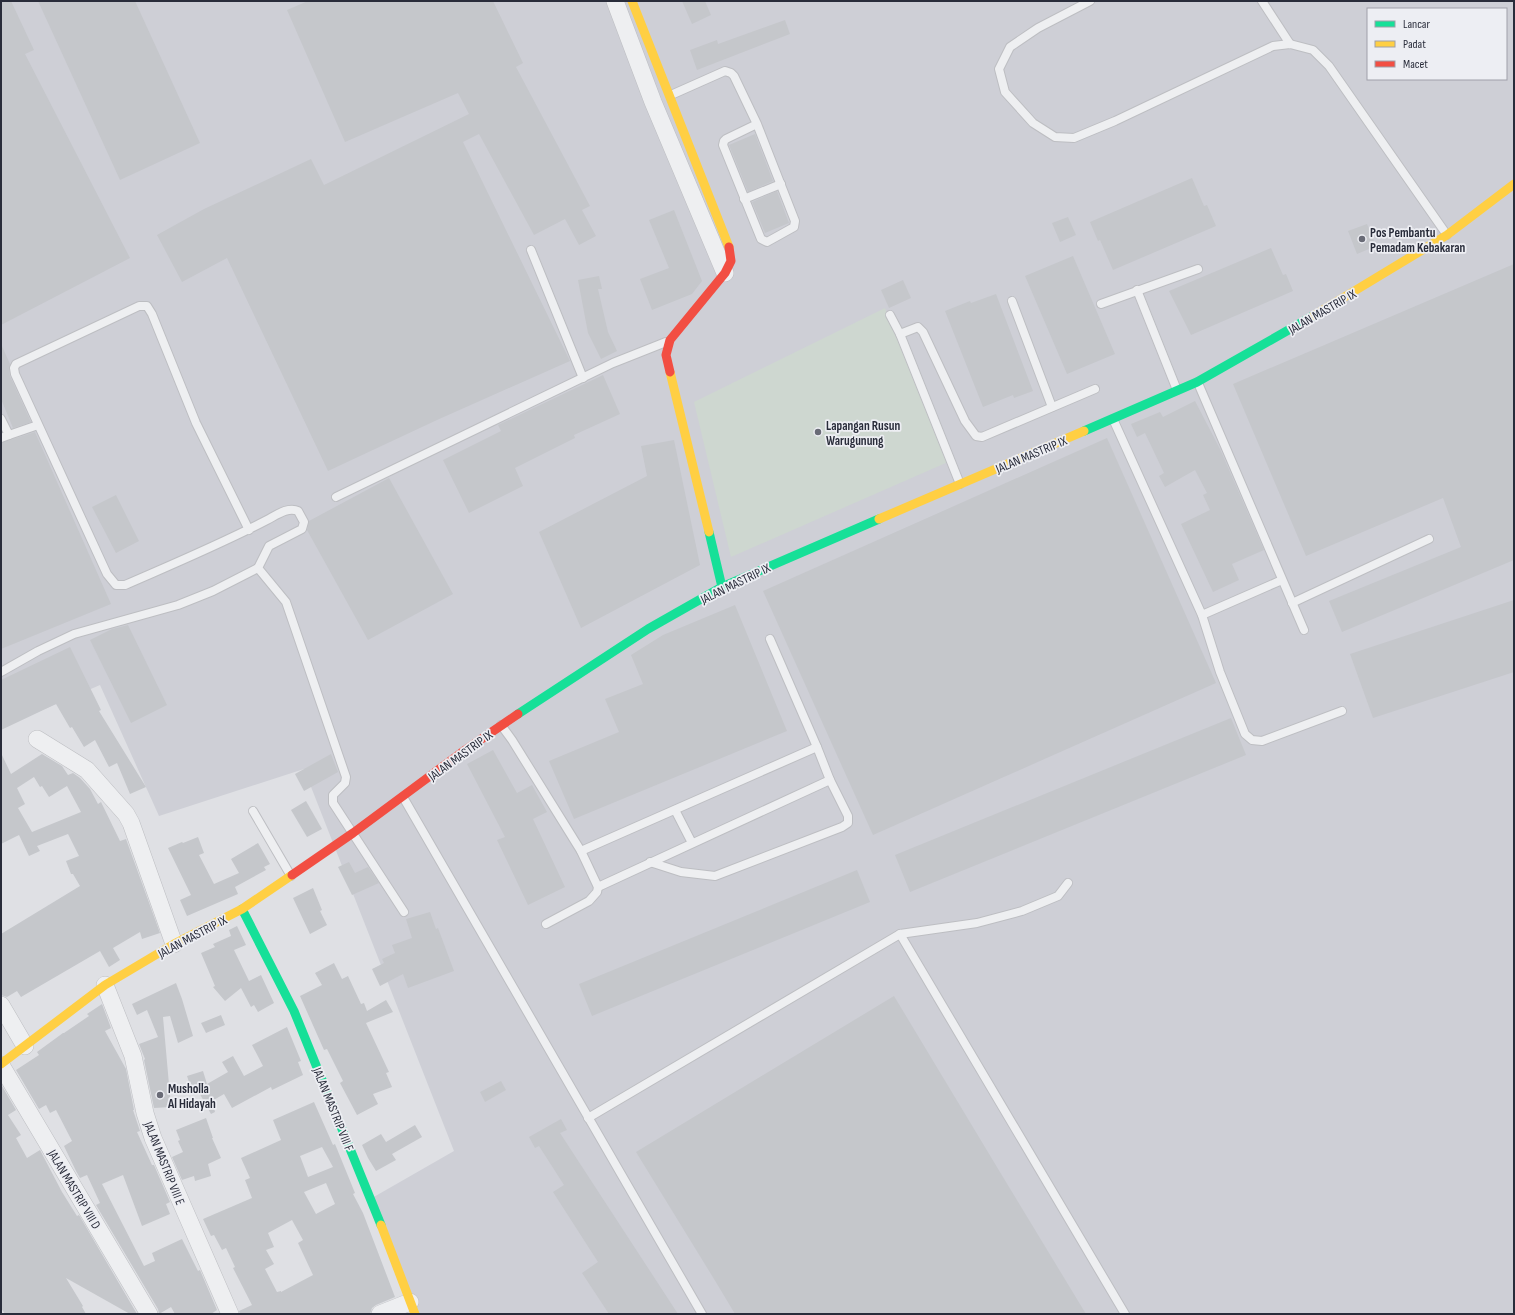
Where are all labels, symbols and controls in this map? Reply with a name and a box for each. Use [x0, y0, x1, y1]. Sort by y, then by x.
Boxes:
legend [1367, 8, 1507, 80]
text: Lancar [1403, 17, 1430, 32]
text: Padat [1403, 37, 1426, 52]
text: Macet [1403, 57, 1428, 72]
place label: Pos Pembantu Pemadam Kebakaran [1370, 225, 1466, 256]
marker: Pos Pembantu Pemadam Kebakaran [1357, 234, 1367, 244]
street label: JALAN MASTRIP IX [1285, 286, 1360, 338]
place label: Lapangan Rusun Warugunung [826, 418, 900, 449]
marker: Lapangan Rusun Warugunung [813, 427, 823, 437]
street label: JALAN MASTRIP IX [992, 433, 1070, 477]
street label: JALAN MASTRIP IX [697, 560, 773, 608]
street label: JALAN MASTRIP IX [424, 727, 496, 785]
street label: JALAN MASTRIP IX [154, 912, 230, 962]
street label: JALAN MASTRIP VIII F [309, 1064, 357, 1153]
place label: Musholla Al Hidayah [167, 1081, 216, 1112]
marker: Musholla Al Hidayah [155, 1090, 165, 1100]
street label: JALAN MASTRIP VIII E [140, 1118, 188, 1208]
street label: JALAN MASTRIP VIII D [44, 1146, 104, 1232]

